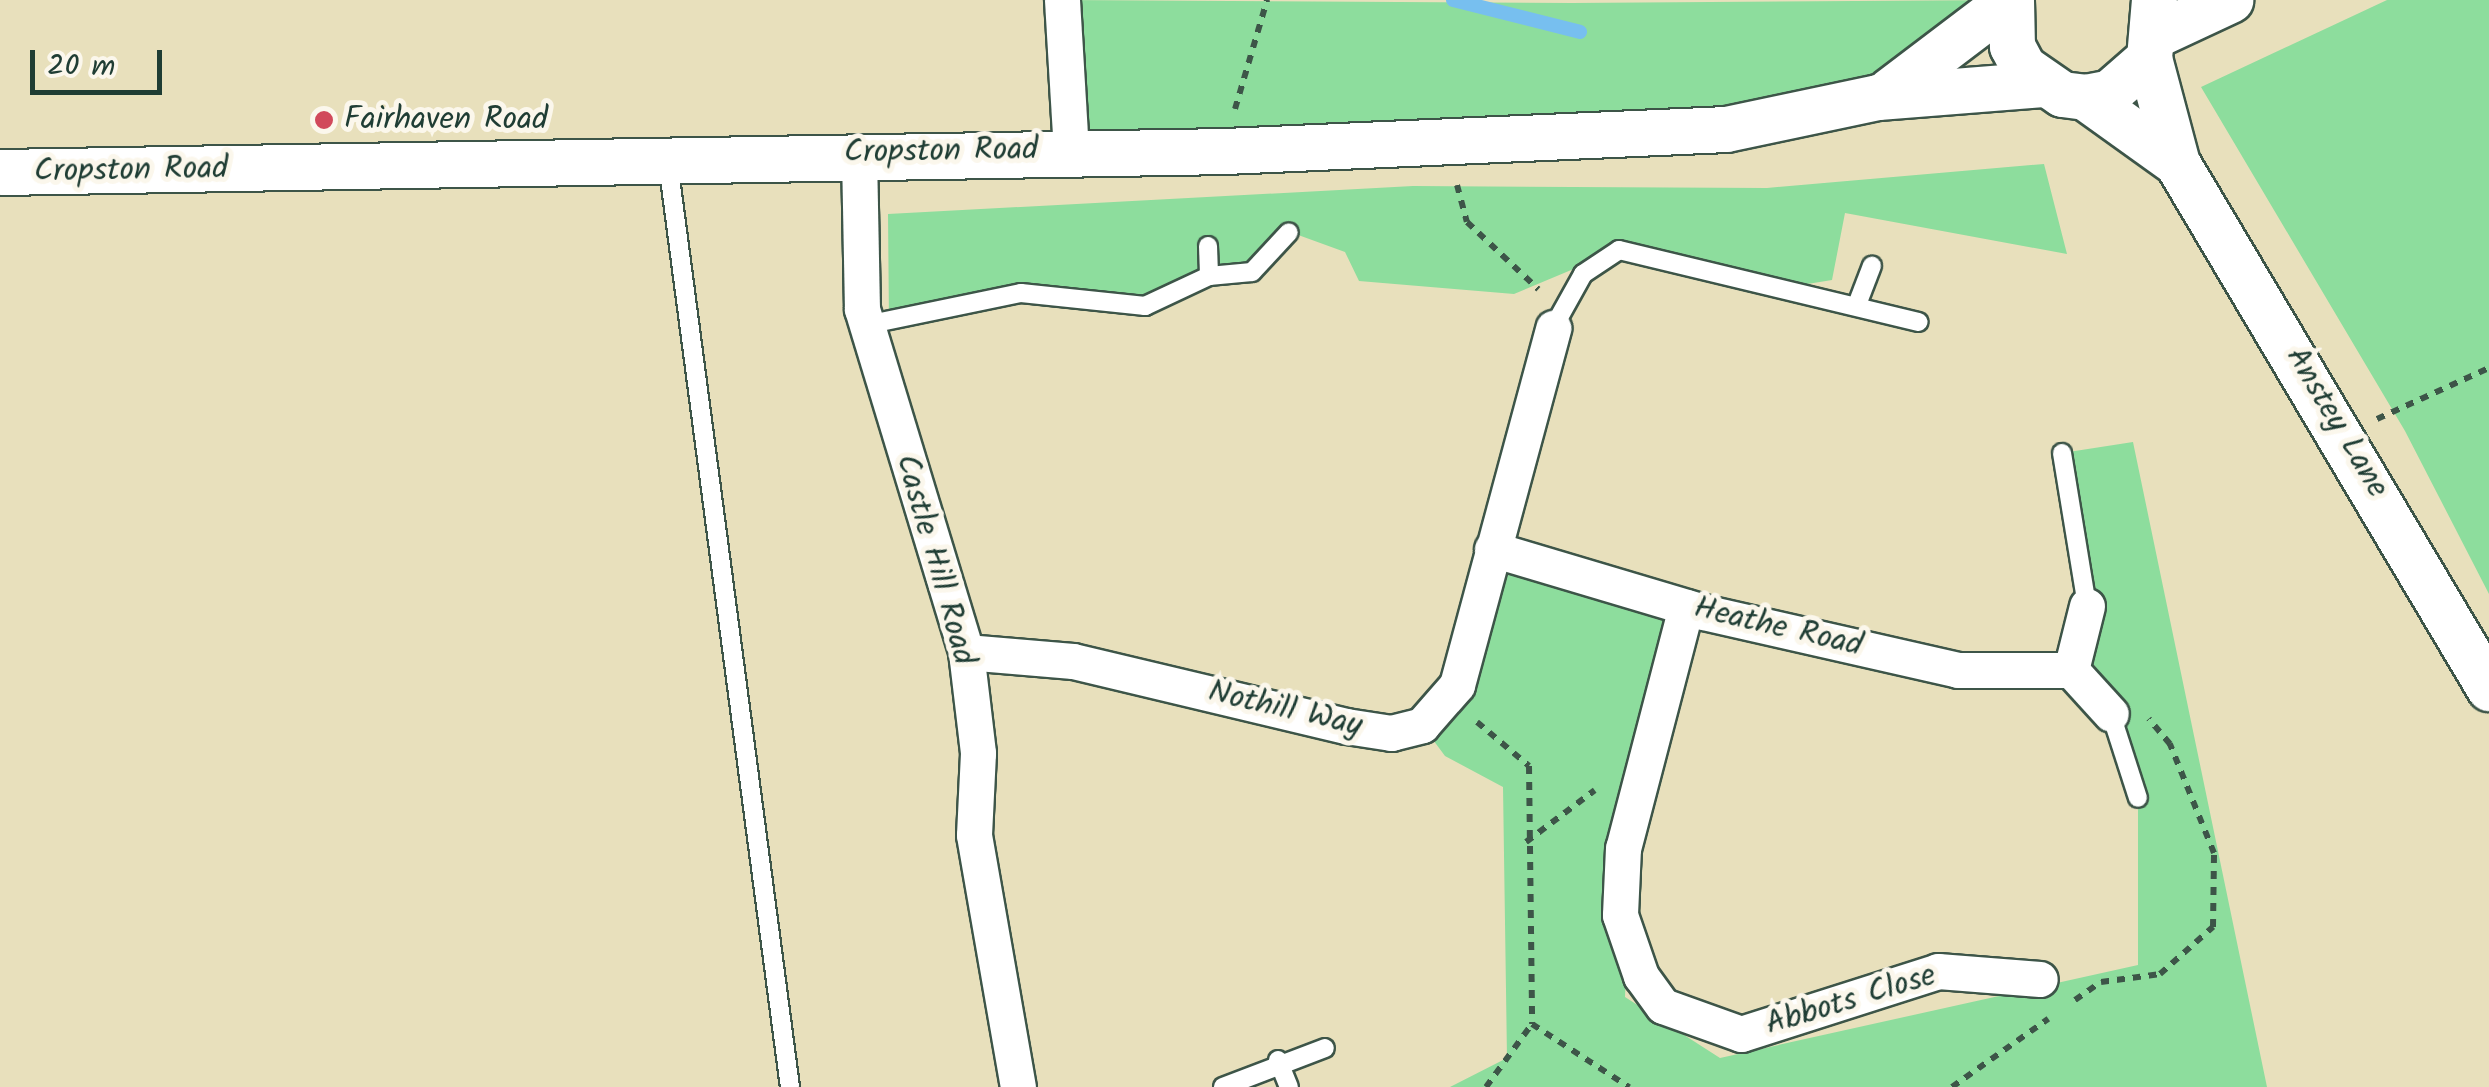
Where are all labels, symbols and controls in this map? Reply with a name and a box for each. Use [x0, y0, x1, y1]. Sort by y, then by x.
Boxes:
scale bar [35, 30, 168, 92]
text: 20 m [47, 43, 115, 91]
place label: Fairhaven Road [344, 101, 548, 139]
marker: Fairhaven Road [313, 109, 335, 131]
street label: Cropston Road [844, 131, 1038, 173]
street label: Cropston Road [34, 150, 228, 192]
street label: Anstey Lane [2276, 341, 2396, 505]
street label: Castle Hill Road [886, 450, 982, 670]
street label: Heathe Road [1690, 590, 1866, 666]
street label: Nothill Way [1204, 674, 1366, 746]
street label: Abbots Close [1761, 957, 1941, 1045]

